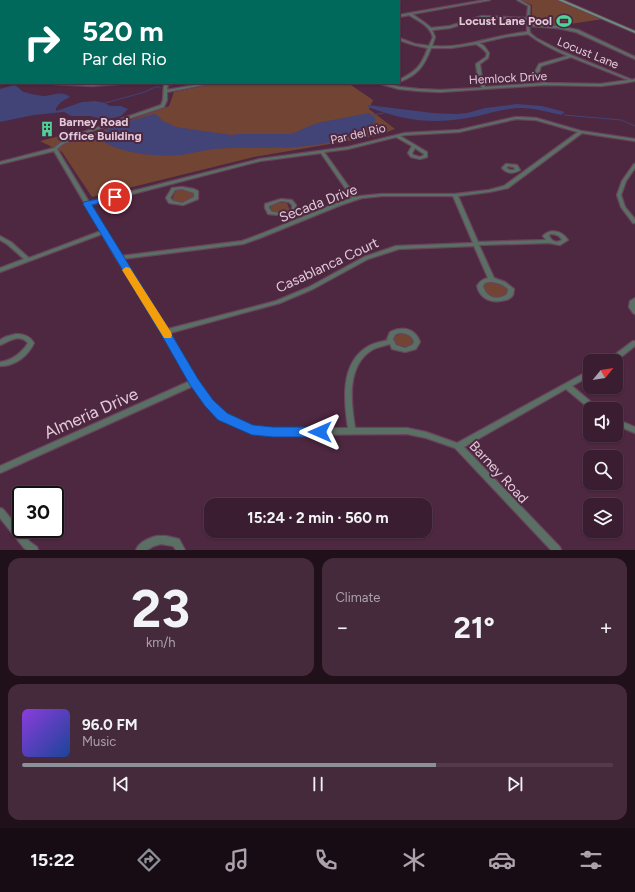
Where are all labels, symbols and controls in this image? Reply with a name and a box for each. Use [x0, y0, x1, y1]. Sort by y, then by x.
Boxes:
sports icon: Locust Lane Pool [555, 12, 573, 30]
text: 520 m [82, 14, 164, 48]
place label: Locust Lane Pool [459, 14, 552, 28]
icon: right [16, 16, 68, 68]
street label: Locust Lane [555, 34, 621, 72]
text: Par del Rio [82, 48, 167, 70]
street label: Hemlock Drive [468, 69, 548, 87]
place label: Barney Road Office Building [59, 115, 142, 143]
building icon: Barney Road Office Building [38, 120, 56, 138]
street label: Par del Rio [329, 121, 387, 147]
pin [98, 180, 132, 214]
street label: Secada Drive [277, 181, 360, 226]
icon: arrive [104, 186, 126, 208]
street label: Casablanca Court [273, 234, 381, 297]
north arrow [583, 354, 623, 394]
map controls [583, 354, 623, 538]
street label: Almeria Drive [41, 383, 141, 443]
button: sound [583, 402, 623, 442]
position arrow [299, 411, 341, 453]
street label: Barney Road [466, 438, 532, 507]
button: search [583, 450, 623, 490]
speed limit sign: 30 [12, 486, 64, 538]
button: layers [583, 498, 623, 538]
text: 15:24 · 2 min · 560 m [247, 509, 389, 527]
text: 23 [131, 578, 190, 640]
text: Climate [336, 590, 380, 605]
text: 21° [454, 609, 495, 646]
text: − [336, 614, 349, 641]
text: + [599, 614, 613, 641]
text: km/h [146, 635, 176, 650]
text: 96.0 FM [82, 716, 138, 734]
text: Music [82, 734, 116, 749]
icon: previous [110, 773, 132, 795]
icon: pause [307, 773, 329, 795]
icon: next [504, 773, 526, 795]
icon: directions [135, 846, 163, 874]
icon: music [223, 846, 251, 874]
icon: phone [312, 846, 340, 874]
icon: climate [400, 846, 428, 874]
icon: car [488, 846, 516, 874]
icon: filters [577, 846, 605, 874]
text: 15:22 [30, 849, 75, 871]

